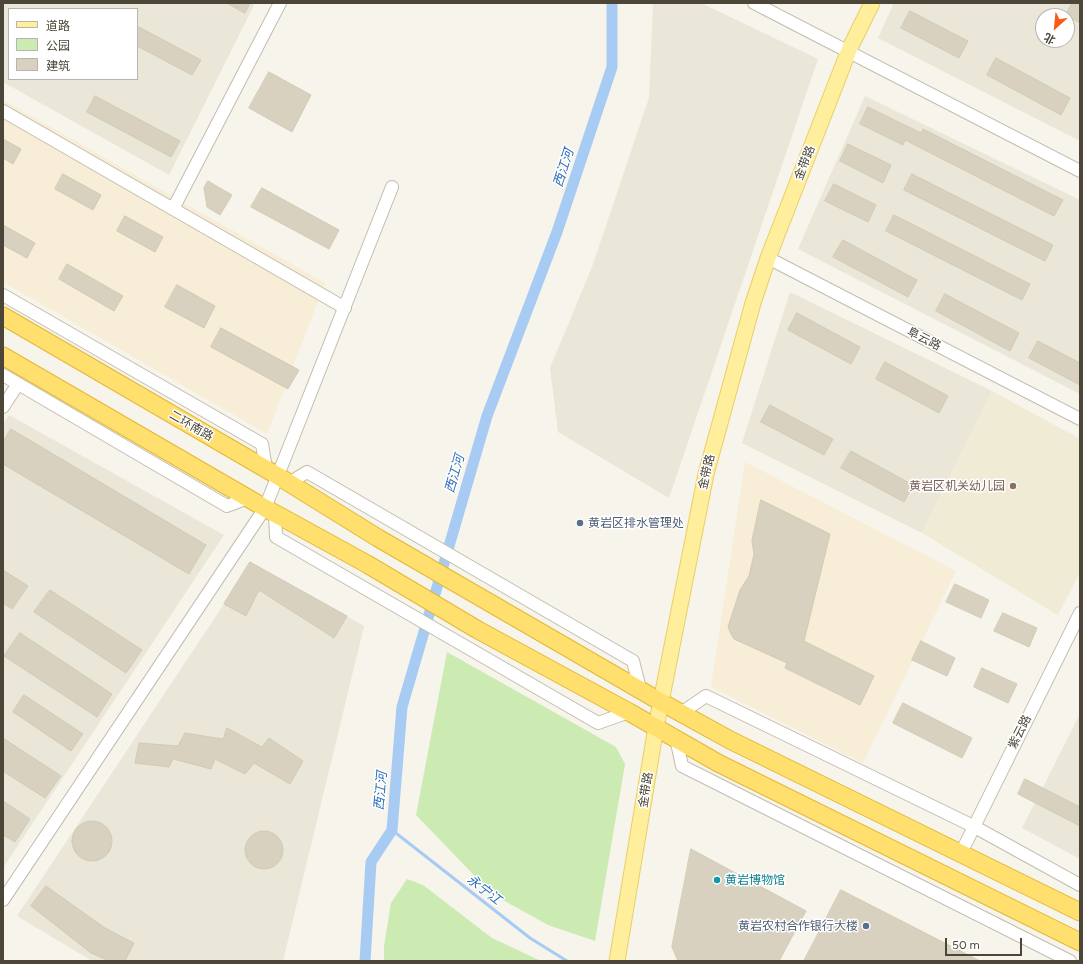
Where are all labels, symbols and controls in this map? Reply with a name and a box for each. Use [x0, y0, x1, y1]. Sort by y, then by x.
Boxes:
legend [8, 8, 138, 80]
north arrow [1035, 8, 1075, 48]
text: 道路 [46, 19, 70, 33]
text: 北 [1042, 30, 1058, 47]
text: 公园 [46, 39, 70, 53]
text: 建筑 [46, 59, 70, 73]
street label: 金带路 [792, 144, 818, 182]
water label: 西江河 [551, 147, 577, 189]
street label: 阜云路 [905, 324, 943, 354]
street label: 二环南路 [167, 408, 215, 444]
water label: 西江河 [442, 453, 468, 495]
street label: 金带路 [696, 453, 718, 491]
place label: 黄岩区机关幼儿园 [909, 479, 1005, 493]
marker: 黄岩区机关幼儿园 [1008, 481, 1018, 491]
place label: 黄岩区排水管理处 [588, 516, 684, 530]
marker: 黄岩区排水管理处 [575, 518, 585, 528]
street label: 紫云路 [1005, 713, 1035, 751]
water label: 西江河 [372, 771, 390, 811]
street label: 金带路 [636, 771, 656, 809]
water label: 永宁江 [464, 872, 504, 908]
place label: 黄岩博物馆 [725, 873, 785, 887]
marker: 黄岩博物馆 [712, 875, 722, 885]
place label: 黄岩农村合作银行大楼 [738, 919, 858, 933]
marker: 黄岩农村合作银行大楼 [861, 921, 871, 931]
scale bar [947, 930, 1024, 956]
text: 50 m [952, 938, 980, 952]

